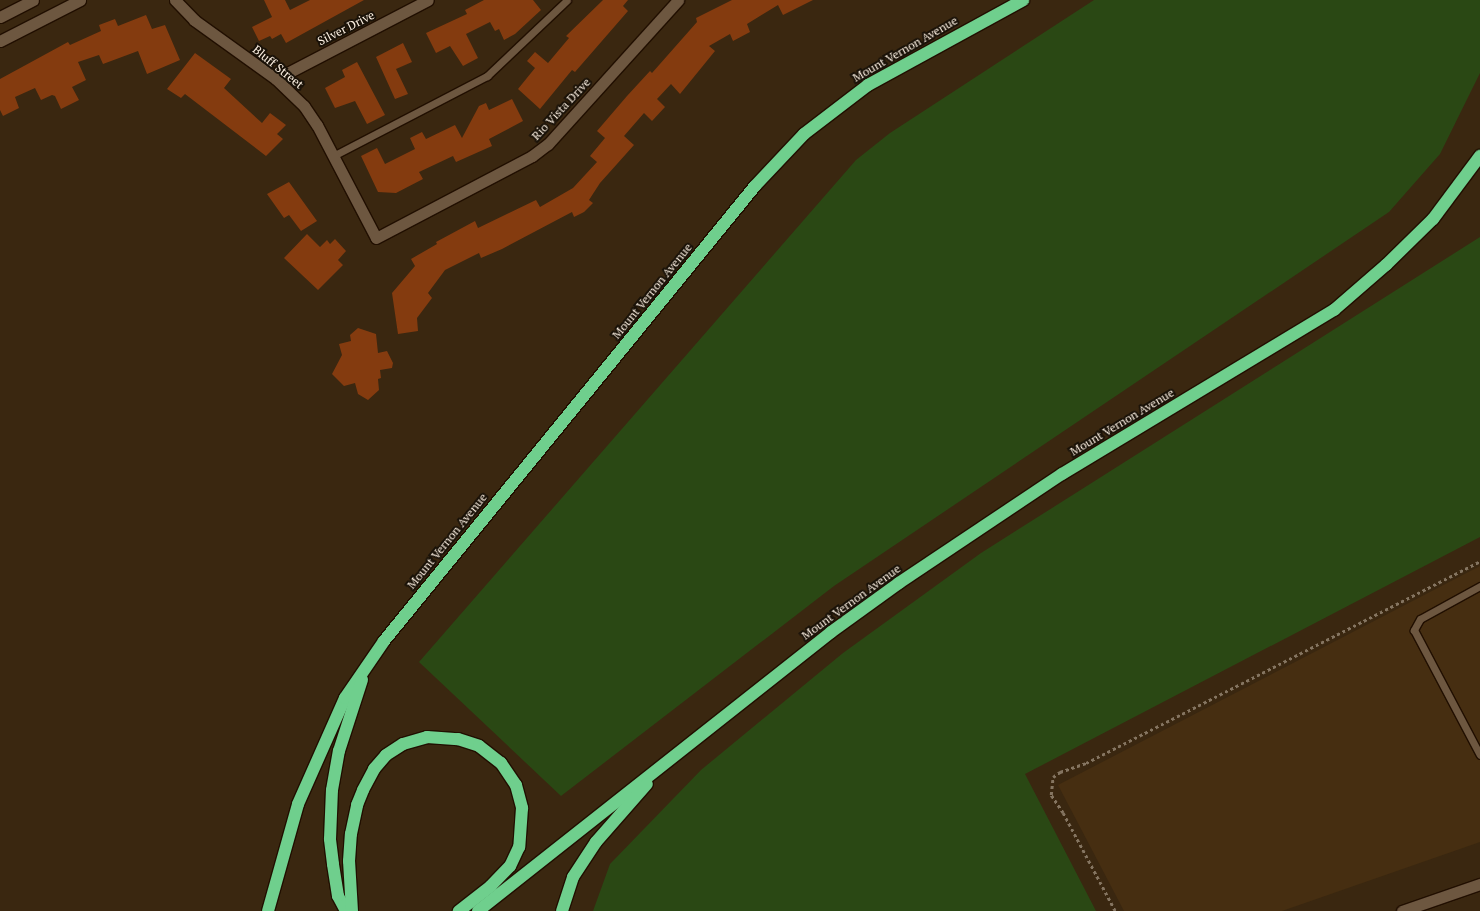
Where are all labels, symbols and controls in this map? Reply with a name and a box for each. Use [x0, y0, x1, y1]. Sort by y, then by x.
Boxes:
street label: Silver Drive [315, 8, 377, 48]
street label: Mount Vernon Avenue [850, 13, 960, 85]
street label: Bluff Street [250, 42, 306, 92]
street label: Rio Vista Drive [528, 75, 594, 143]
street label: Mount Vernon Avenue [609, 240, 695, 342]
street label: Mount Vernon Avenue [1067, 385, 1177, 459]
street label: Mount Vernon Avenue [404, 490, 490, 592]
street label: Mount Vernon Avenue [799, 561, 903, 643]

